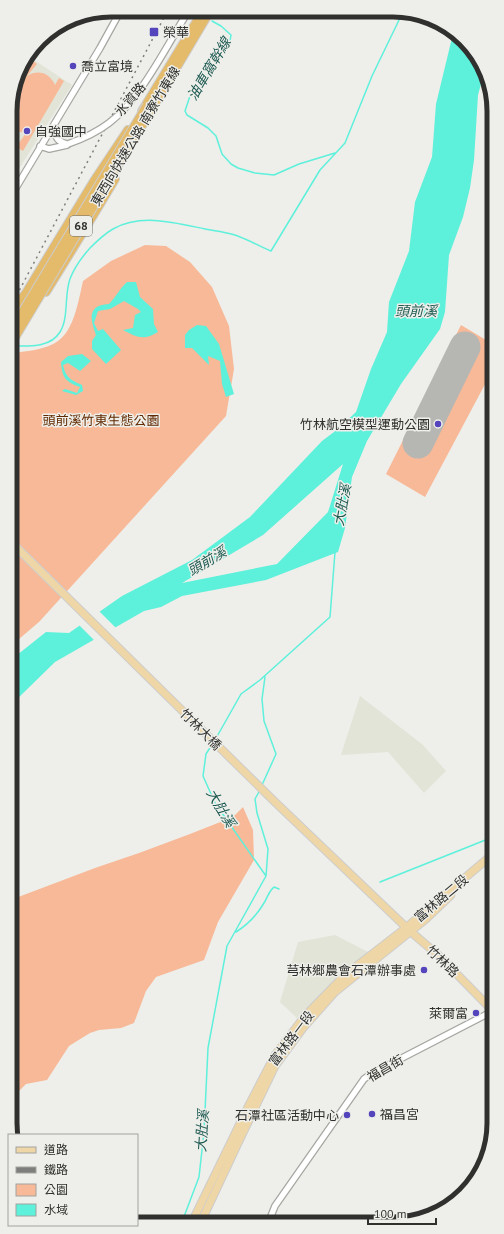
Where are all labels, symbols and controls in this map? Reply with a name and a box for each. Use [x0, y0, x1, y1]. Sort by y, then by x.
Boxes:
place label: 榮華 [163, 24, 189, 41]
marker: 榮華 [148, 26, 160, 38]
water label: 油車窩幹線 [183, 33, 236, 104]
place label: 喬立富境 [81, 58, 133, 75]
marker: 喬立富境 [68, 61, 78, 71]
street label: 東西向快速公路 南寮竹東線 [87, 64, 184, 209]
street label: 水資路 [111, 79, 149, 120]
place label: 自強國中 [35, 123, 87, 140]
marker: 自強國中 [22, 126, 32, 136]
road number: 68 [70, 216, 92, 236]
water label: 頭前溪 [395, 302, 439, 320]
park label: 頭前溪竹東生態公園 [42, 412, 160, 429]
place label: 竹林航空模型運動公園 [300, 416, 430, 433]
marker: 竹林航空模型運動公園 [433, 419, 443, 429]
water label: 大肚溪 [329, 481, 355, 527]
water label: 頭前溪 [184, 541, 231, 580]
street label: 竹林大橋 [176, 705, 225, 754]
water label: 大肚溪 [202, 785, 241, 832]
street label: 富林路二段 [411, 871, 472, 926]
street label: 竹林路 [423, 942, 463, 981]
place label: 芎林鄉農會石潭辦事處 [286, 962, 416, 979]
marker: 芎林鄉農會石潭辦事處 [419, 965, 429, 975]
place label: 萊爾富 [429, 1005, 468, 1022]
street label: 富林路一段 [265, 1007, 318, 1069]
marker: 萊爾富 [471, 1008, 481, 1018]
street label: 福昌街 [364, 1051, 406, 1086]
place label: 福昌宮 [380, 1106, 419, 1123]
water label: 大肚溪 [192, 1107, 213, 1153]
place label: 石潭社區活動中心 [235, 1107, 339, 1124]
marker: 福昌宮 [367, 1109, 377, 1119]
marker: 石潭社區活動中心 [342, 1110, 352, 1120]
legend [8, 1134, 138, 1226]
text: 道路 [44, 1142, 68, 1157]
text: 鐵路 [44, 1162, 68, 1177]
text: 公園 [44, 1182, 68, 1197]
scale bar [368, 1200, 436, 1226]
text: 水域 [44, 1202, 68, 1217]
text: 100 m [374, 1206, 407, 1221]

